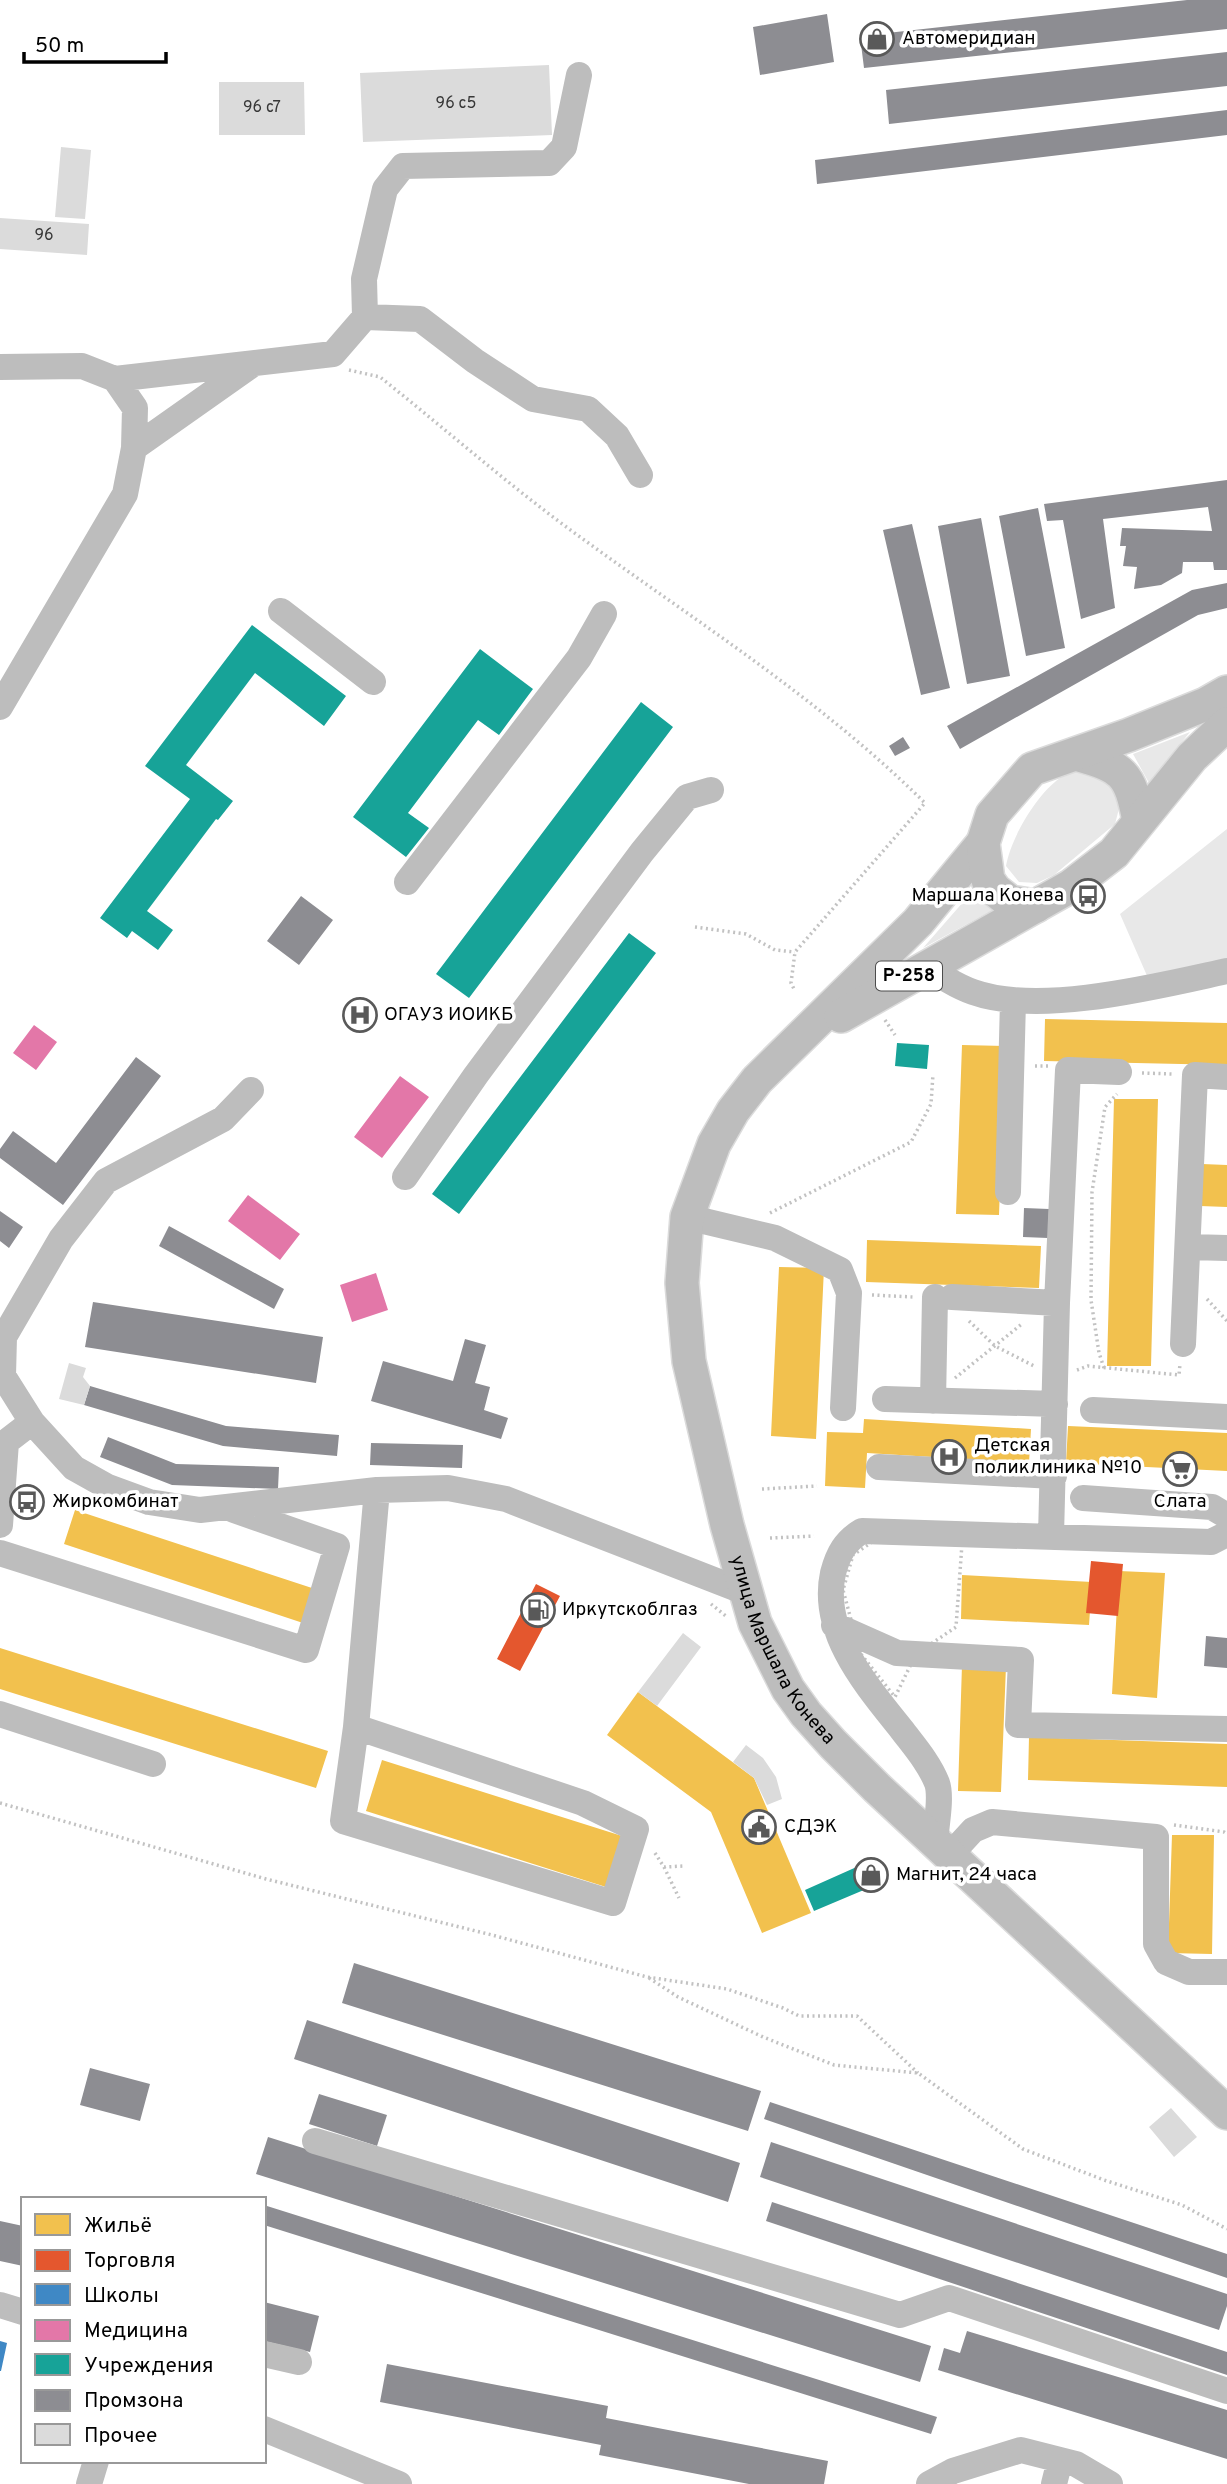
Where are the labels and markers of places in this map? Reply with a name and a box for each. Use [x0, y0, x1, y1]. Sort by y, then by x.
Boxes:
shop icon: Автомеридиан [858, 20, 896, 58]
place label: Автомеридиан [902, 27, 1036, 51]
bus stop icon: Маршала Конева [1069, 877, 1107, 915]
place label: Маршала Конева [911, 884, 1064, 908]
hospital icon: ОГАУЗ ИОИКБ [341, 996, 379, 1034]
place label: ОГАУЗ ИОИКБ [384, 1003, 514, 1027]
place label: Детская поликлиника №10 [974, 1434, 1142, 1480]
hospital icon: Детская поликлиника №10 [930, 1438, 968, 1476]
supermarket icon: Слата [1161, 1450, 1199, 1488]
bus stop icon: Жиркомбинат [8, 1483, 46, 1521]
place label: Жиркомбинат [52, 1490, 179, 1514]
place label: Слата [1154, 1490, 1206, 1514]
fuel station icon: Иркутскоблгаз [519, 1591, 557, 1629]
place label: Иркутскоблгаз [562, 1598, 698, 1622]
public building icon: СДЭК [740, 1808, 778, 1846]
place label: СДЭК [784, 1815, 837, 1839]
shop icon: Магнит, 24 часа [852, 1856, 890, 1894]
place label: Магнит, 24 часа [896, 1863, 1037, 1887]

